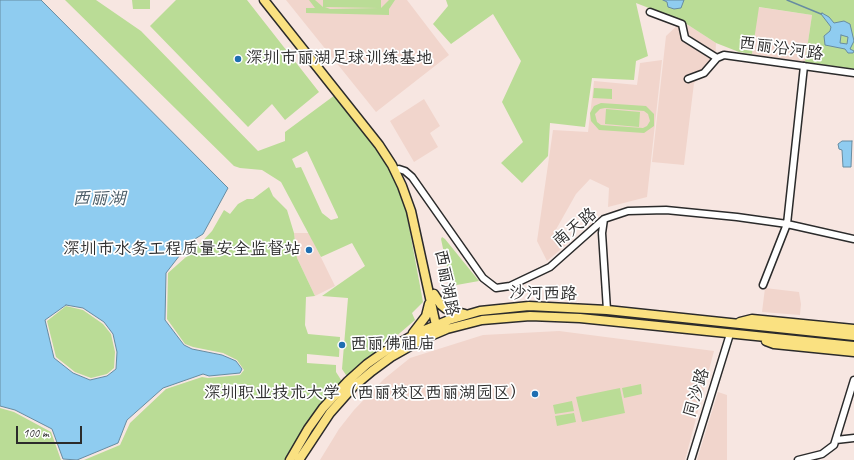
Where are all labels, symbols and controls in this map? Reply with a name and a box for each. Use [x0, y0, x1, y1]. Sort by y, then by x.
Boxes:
street label: 西丽沿河路 [737, 33, 825, 65]
place label: 深圳市丽湖足球训练基地 [246, 49, 433, 69]
marker: 深圳市丽湖足球训练基地 [233, 54, 243, 64]
water label: 西丽湖 [72, 188, 126, 210]
street label: 南天路 [549, 204, 601, 252]
place label: 深圳市水务工程质量安全监督站 [63, 240, 301, 260]
marker: 深圳市水务工程质量安全监督站 [304, 245, 314, 255]
street label: 西丽湖路 [429, 248, 463, 318]
street label: 沙河西路 [509, 283, 577, 305]
place label: 西丽佛祖庙 [350, 335, 435, 355]
marker: 西丽佛祖庙 [337, 340, 347, 350]
street label: 同沙路 [680, 366, 714, 420]
place label: 深圳职业技术大学（西丽校区西丽湖园区） [204, 384, 527, 404]
marker: 深圳职业技术大学（西丽校区西丽湖园区） [530, 389, 540, 399]
scale bar [18, 418, 84, 444]
text: 100 m [23, 425, 49, 441]

